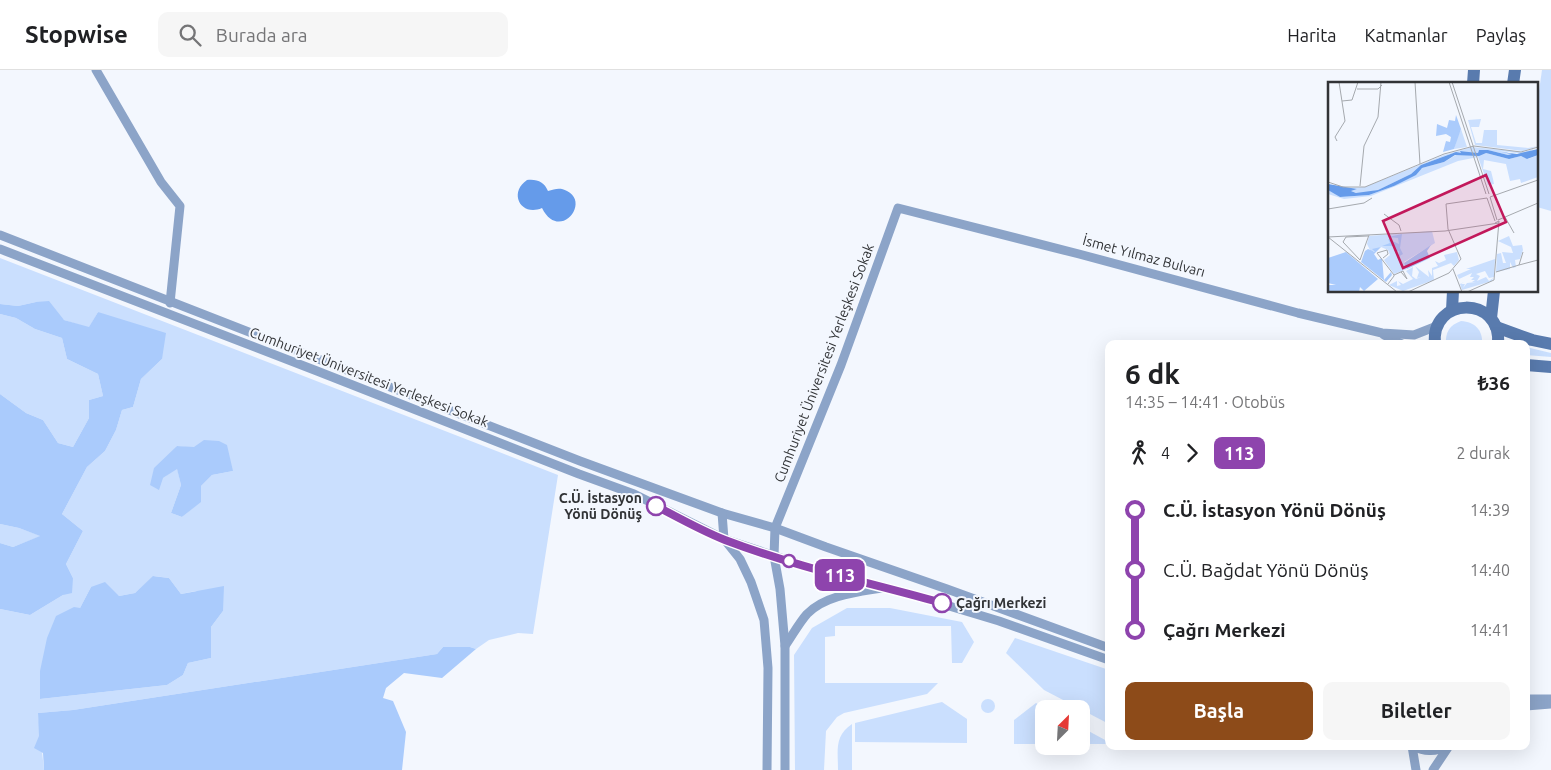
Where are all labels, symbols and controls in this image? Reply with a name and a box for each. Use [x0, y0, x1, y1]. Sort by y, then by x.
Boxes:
search box [158, 12, 508, 57]
text: Stopwise [25, 21, 128, 48]
icon: search [176, 21, 204, 49]
text: Burada ara [216, 24, 308, 46]
text: Harita [1287, 25, 1337, 45]
text: Katmanlar [1365, 25, 1448, 45]
text: Paylaş [1476, 25, 1526, 45]
inset map [1328, 82, 1538, 292]
street label: İsmet Yılmaz Bulvarı [1081, 232, 1207, 280]
street label: Cumhuriyet Üniversitesi Yerleşkesi Sokak [770, 241, 877, 485]
street label: Cumhuriyet Üniversitesi Yerleşkesi Sokak [247, 323, 491, 430]
text: 6 dk [1125, 358, 1180, 389]
text: ₺36 [1478, 372, 1510, 394]
text: 14:35 – 14:41 · Otobüs [1125, 393, 1285, 411]
icon: walk [1125, 439, 1153, 467]
icon: forward [1178, 439, 1206, 467]
text: 113 [1224, 443, 1255, 463]
text: 4 [1161, 444, 1170, 462]
text: 2 durak [1456, 444, 1510, 462]
place label: C.Ü. İstasyon Yönü Dönüş [559, 489, 642, 523]
marker: C.Ü. İstasyon Yönü Dönüş [646, 496, 666, 516]
text: C.Ü. İstasyon Yönü Dönüş [1163, 499, 1386, 521]
text: 14:39 [1470, 501, 1510, 519]
unlabelled marker [782, 554, 796, 568]
line badge: 113 [811, 559, 869, 591]
text: C.Ü. Bağdat Yönü Dönüş [1163, 559, 1368, 581]
text: 14:40 [1470, 561, 1510, 579]
text: 113 [825, 565, 855, 585]
marker: Çağrı Merkezi [932, 593, 952, 613]
place label: Çağrı Merkezi [956, 595, 1046, 612]
text: Çağrı Merkezi [1163, 619, 1286, 641]
text: 14:41 [1470, 621, 1510, 639]
button: Başla [1125, 682, 1313, 740]
button: Biletler [1323, 682, 1510, 740]
north arrow [1035, 700, 1090, 755]
map controls [1035, 700, 1090, 755]

